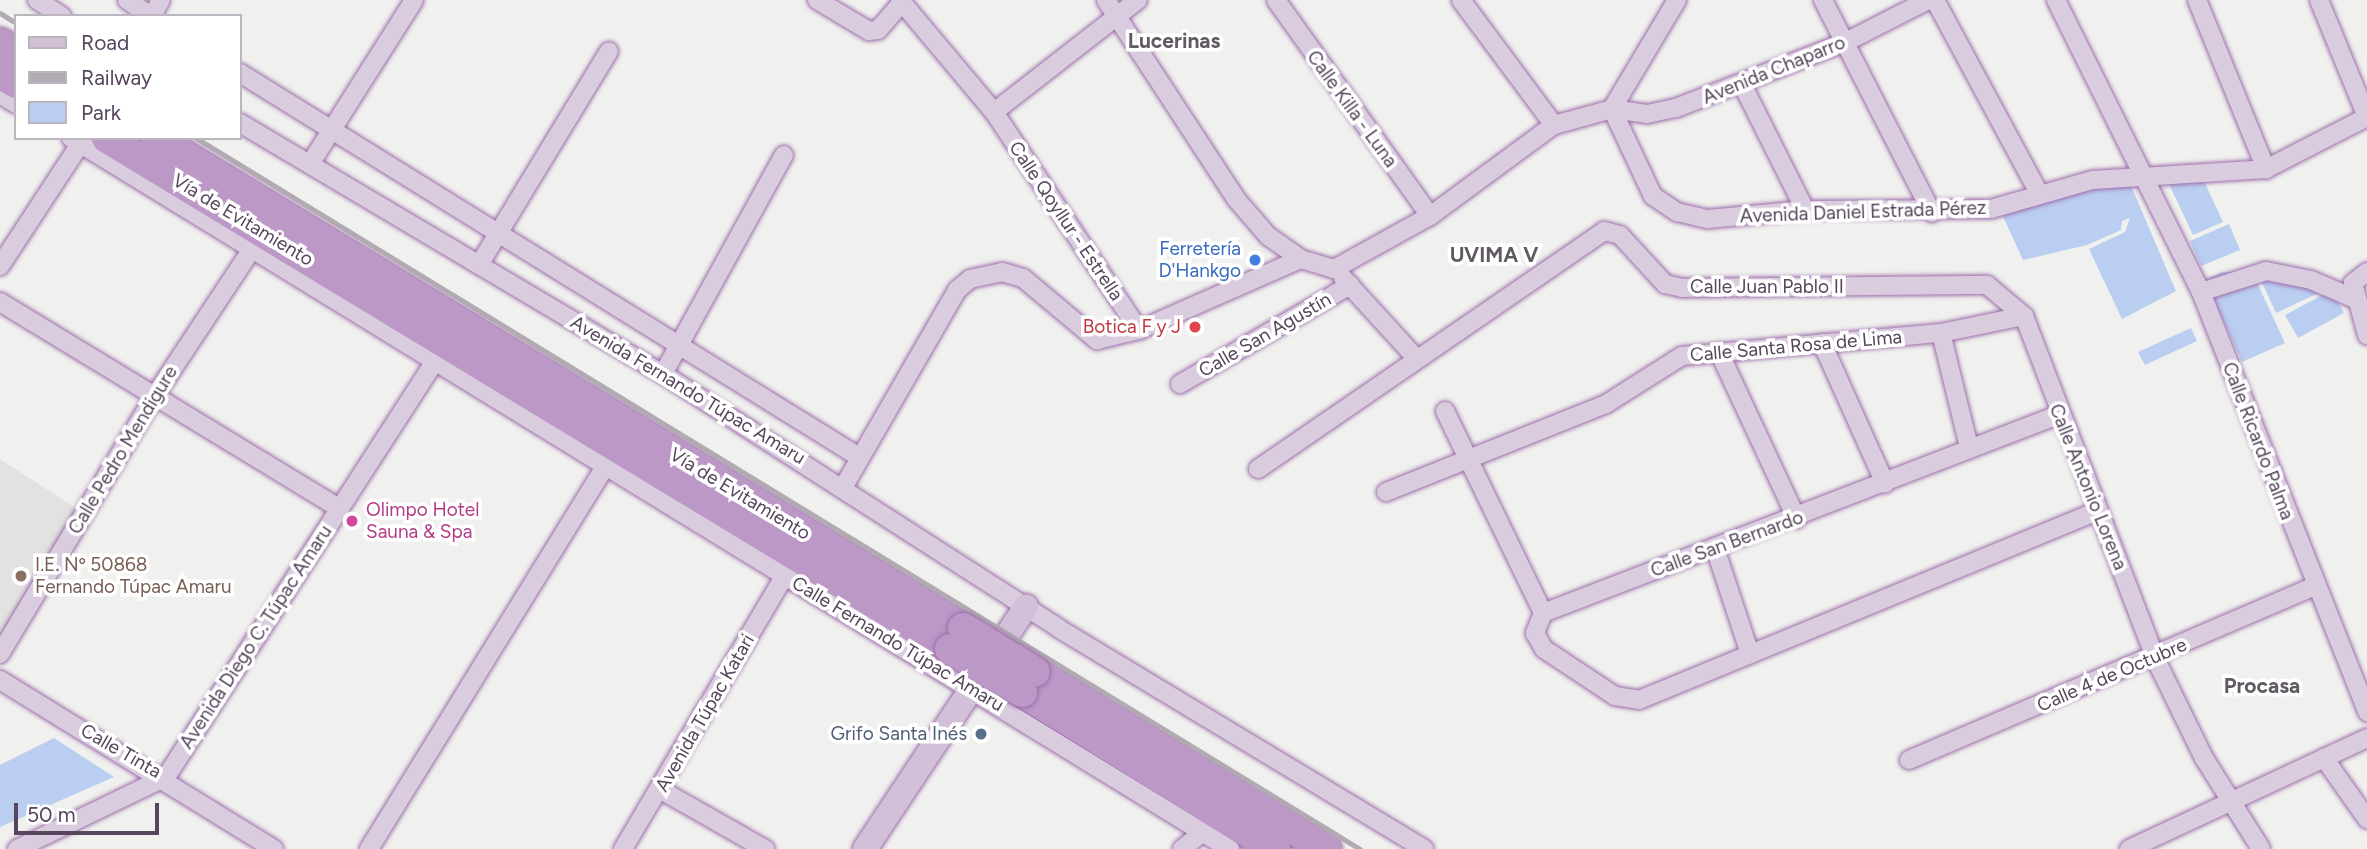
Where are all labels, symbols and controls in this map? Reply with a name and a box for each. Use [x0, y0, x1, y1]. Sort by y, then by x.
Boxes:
legend [14, 14, 242, 140]
district label: Lucerinas [1128, 28, 1220, 54]
text: Road [81, 30, 129, 55]
street label: Avenida Chaparro [1699, 31, 1849, 109]
street label: Calle Killa - Luna [1302, 46, 1402, 172]
text: Railway [81, 65, 152, 90]
text: Park [81, 100, 121, 125]
street label: Calle Qoyllur - Estrella [1004, 137, 1128, 305]
street label: Vía de Evitamiento [168, 169, 318, 271]
street label: Avenida Daniel Estrada Pérez [1739, 196, 1987, 228]
place label: Ferretería D'Hankgo [1158, 238, 1241, 282]
district label: UVIMA V [1450, 242, 1538, 268]
marker: Ferretería D'Hankgo [1247, 252, 1263, 268]
street label: Calle Juan Pablo II [1690, 276, 1844, 298]
street label: Calle San Agustín [1195, 288, 1335, 382]
street label: Avenida Fernando Túpac Amaru [567, 311, 809, 469]
place label: Botica F y J [1083, 316, 1181, 338]
marker: Botica F y J [1187, 319, 1203, 335]
street label: Calle Santa Rosa de Lima [1689, 325, 1903, 367]
street label: Calle Ricardo Palma [2217, 359, 2299, 523]
street label: Calle Pedro Mendigure [64, 362, 182, 538]
street label: Calle Antonio Lorena [2044, 401, 2132, 573]
street label: Vía de Evitamiento [665, 443, 815, 545]
place label: Olimpo Hotel Sauna & Spa [366, 499, 479, 543]
street label: Calle San Bernardo [1648, 506, 1806, 582]
marker: Olimpo Hotel Sauna & Spa [344, 513, 360, 529]
street label: Avenida Diego C. Túpac Amaru [175, 521, 337, 753]
place label: I.E. Nº 50868 Fernando Túpac Amaru [35, 554, 232, 598]
marker: I.E. Nº 50868 Fernando Túpac Amaru [13, 568, 29, 584]
street label: Calle Fernando Túpac Amaru [788, 572, 1008, 716]
street label: Avenida Túpac Katari [651, 630, 759, 796]
street label: Calle 4 de Octubre [2034, 633, 2190, 717]
district label: Procasa [2224, 673, 2300, 699]
street label: Calle Tinta [77, 719, 165, 783]
place label: Grifo Santa Inés [831, 723, 967, 745]
marker: Grifo Santa Inés [973, 726, 989, 742]
scale bar [18, 790, 163, 834]
text: 50 m [27, 802, 76, 827]

